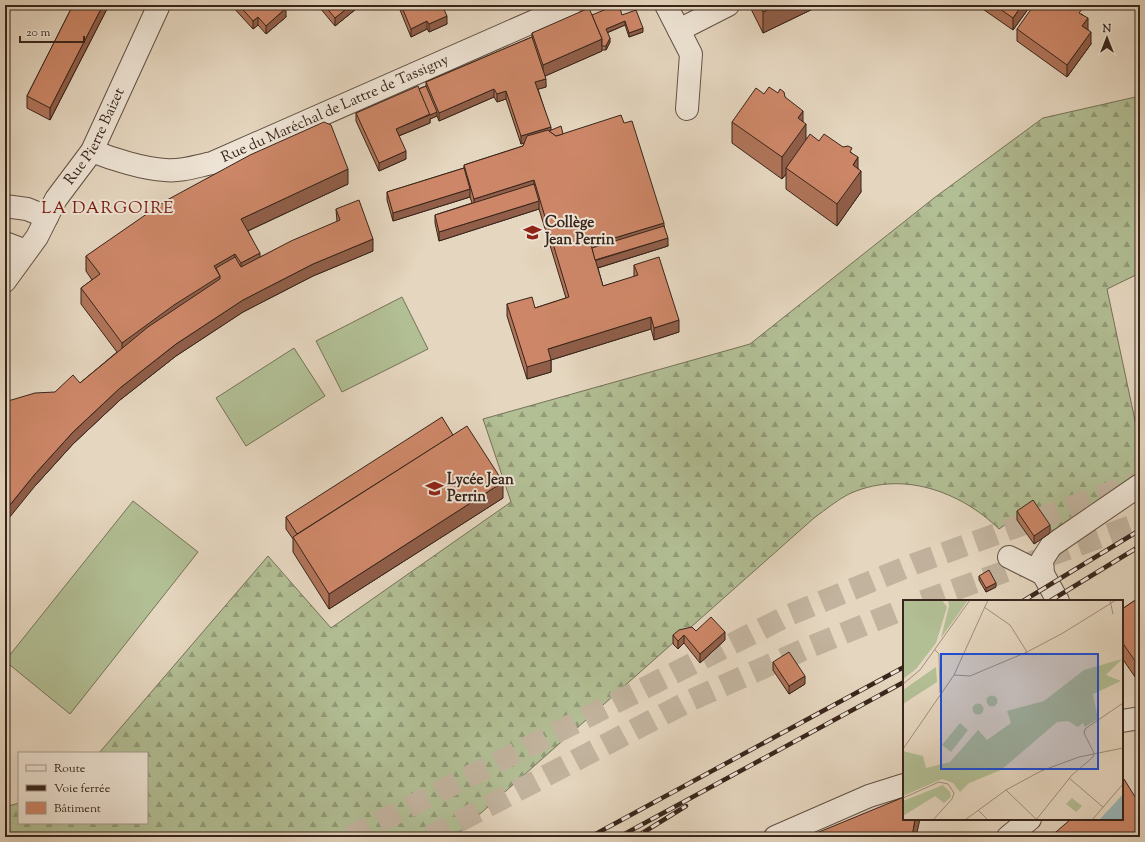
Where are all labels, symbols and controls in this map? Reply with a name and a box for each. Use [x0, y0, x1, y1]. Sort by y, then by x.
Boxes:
scale bar [20, 18, 84, 44]
north arrow [1087, 18, 1127, 58]
text: N [1102, 21, 1112, 37]
text: 20 m [26, 24, 51, 42]
street label: Rue du Maréchal de Lattre de Tassigny [218, 49, 453, 168]
street label: Rue Pierre Baizet [60, 84, 130, 189]
district label: LA DARGOIRE [41, 197, 175, 221]
place label: Collège Jean Perrin [544, 213, 615, 251]
school or university icon: Collège Jean Perrin [522, 222, 542, 242]
place label: Lycée Jean Perrin [447, 470, 514, 508]
school or university icon: Lycée Jean Perrin [424, 479, 444, 499]
inset map [903, 600, 1123, 820]
legend [18, 752, 148, 824]
text: Route [54, 760, 86, 778]
text: Voie ferrée [54, 780, 111, 798]
text: Bâtiment [54, 800, 101, 818]

